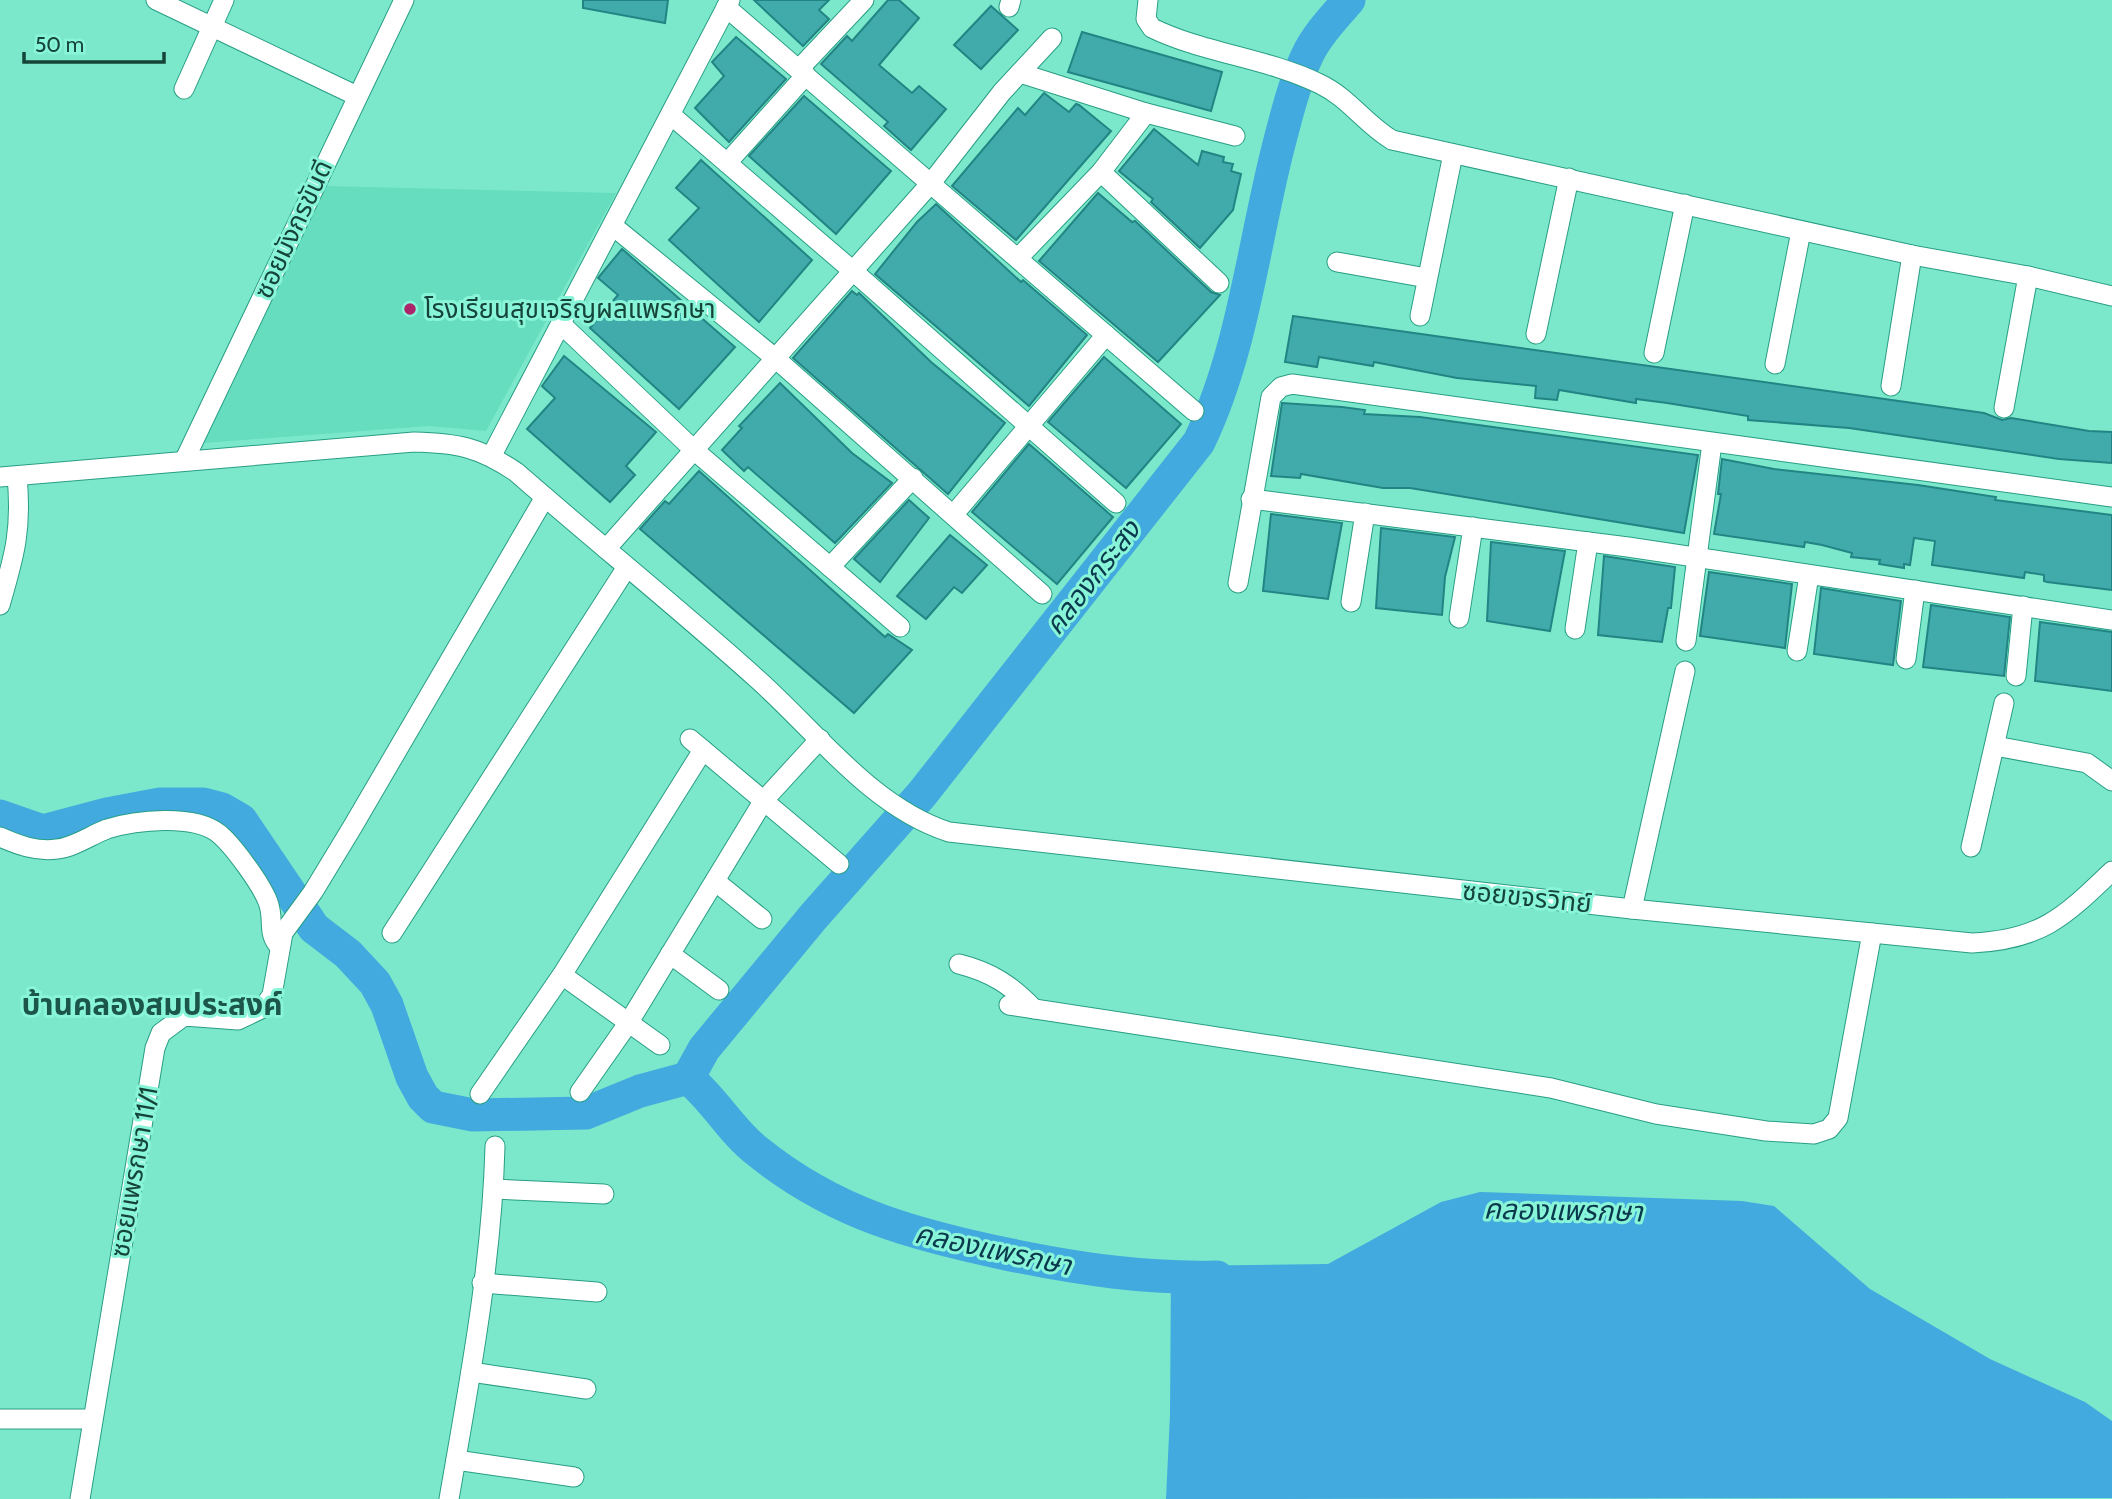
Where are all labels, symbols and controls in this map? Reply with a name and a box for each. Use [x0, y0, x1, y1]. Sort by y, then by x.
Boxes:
scale bar [24, 21, 164, 65]
text: 50 m [35, 32, 84, 57]
street label: ซอยมังกรขันดี [247, 155, 339, 303]
place label: โรงเรียนสุขเจริญผลแพรกษา [424, 293, 716, 325]
marker: โรงเรียนสุขเจริญผลแพรกษา [402, 301, 418, 317]
water label: คลองกระสง [1037, 512, 1148, 641]
street label: ซอยขจรวิทย์ [1461, 874, 1593, 920]
district label: บ้านคลองสมประสงค์ [21, 986, 283, 1023]
street label: ซอยแพรกษา 11/1 [103, 1084, 165, 1260]
water label: คลองแพรกษา [1483, 1192, 1644, 1228]
water label: คลองแพรกษา [912, 1216, 1076, 1282]

